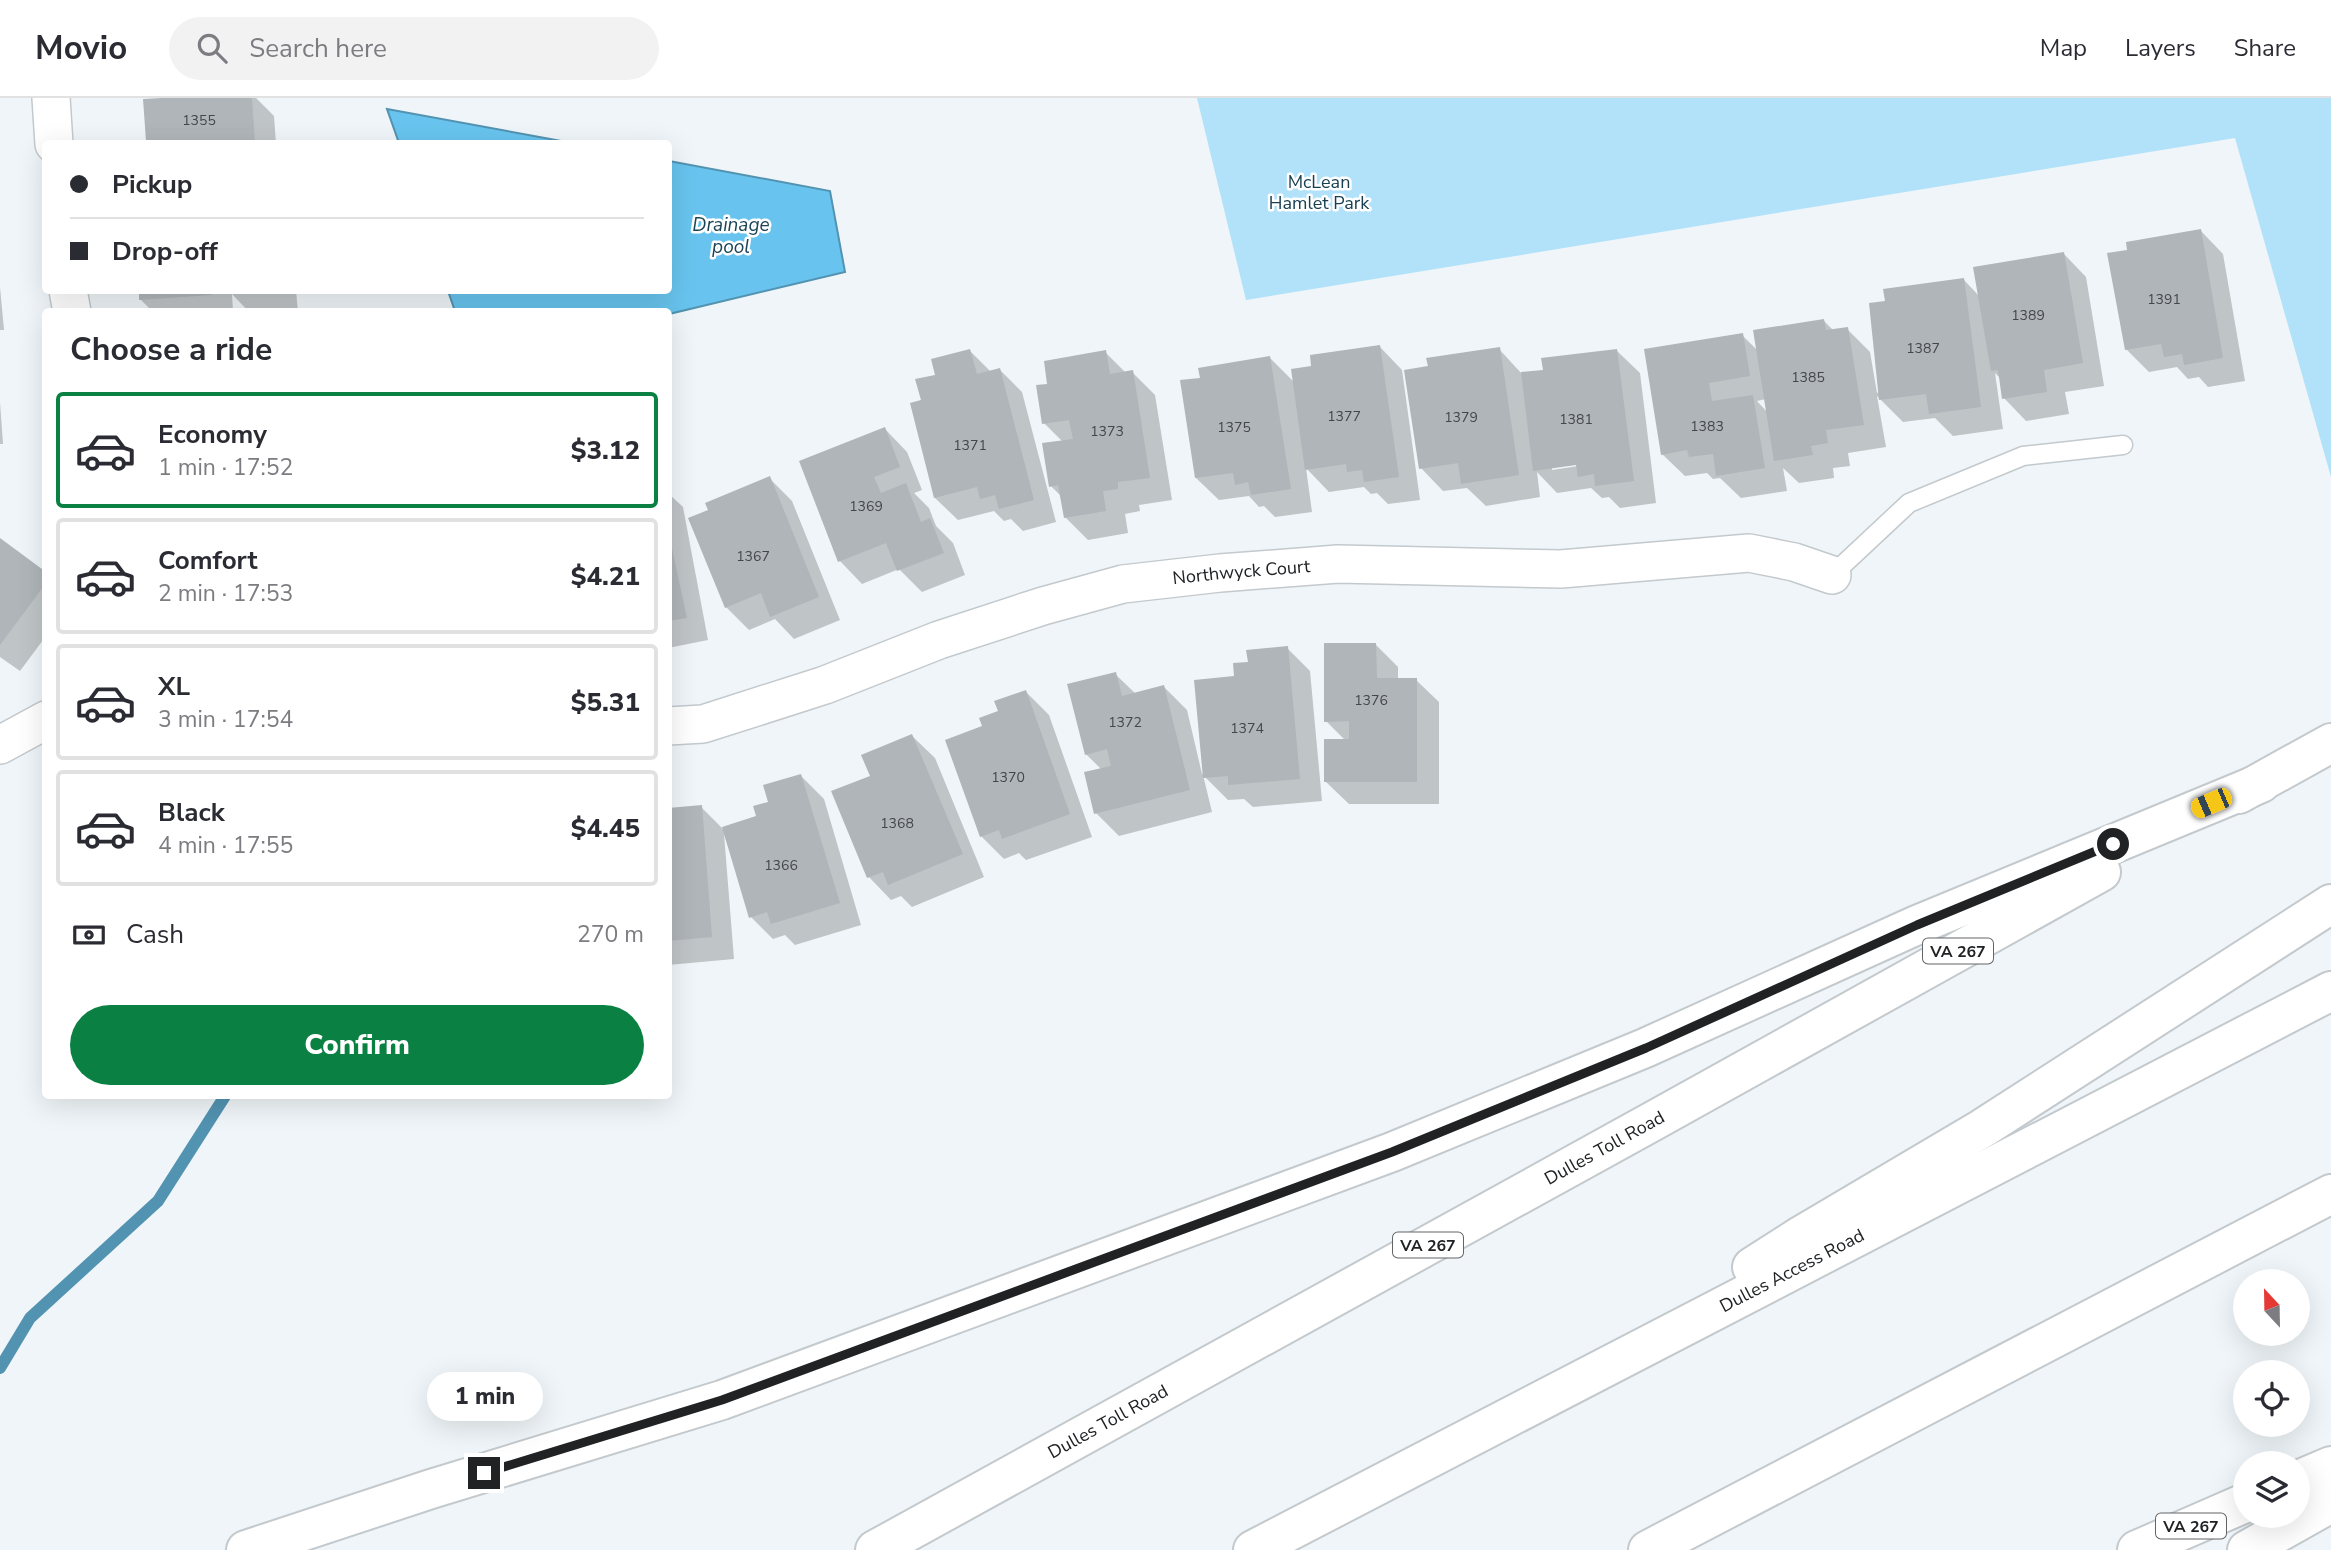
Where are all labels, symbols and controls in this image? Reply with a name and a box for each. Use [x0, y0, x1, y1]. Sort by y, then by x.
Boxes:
search box [169, 17, 659, 80]
text: Movio [35, 26, 127, 71]
icon: search [193, 29, 231, 67]
text: Search here [249, 31, 387, 66]
text: Map [2040, 32, 2087, 64]
text: Layers [2125, 32, 2196, 64]
text: Share [2234, 32, 2296, 64]
house number: 1355 [182, 111, 216, 130]
text: Pickup [112, 167, 192, 202]
park label: McLean Hamlet Park [1269, 170, 1370, 215]
water label: Drainage pool [692, 212, 770, 260]
text: Drop-off [112, 234, 218, 269]
house number: 1391 [2147, 290, 2181, 309]
house number: 1389 [2011, 306, 2045, 325]
text: Choose a ride [70, 328, 272, 371]
house number: 1387 [1906, 339, 1940, 358]
house number: 1385 [1791, 368, 1825, 387]
house number: 1377 [1327, 407, 1361, 426]
house number: 1379 [1444, 408, 1478, 427]
house number: 1381 [1559, 410, 1593, 429]
text: Economy [158, 417, 267, 452]
house number: 1383 [1690, 417, 1724, 436]
house number: 1375 [1217, 418, 1251, 437]
icon: car [74, 419, 137, 482]
house number: 1373 [1090, 422, 1124, 441]
text: $3.12 [571, 433, 640, 468]
house number: 1371 [953, 436, 987, 455]
text: 1 min · 17:52 [158, 452, 293, 483]
house number: 1369 [849, 497, 883, 516]
text: Comfort [158, 543, 258, 578]
icon: car [74, 545, 137, 608]
house number: 1367 [736, 547, 770, 566]
street label: Northwyck Court [1171, 554, 1312, 590]
text: $4.21 [571, 559, 640, 594]
text: 2 min · 17:53 [158, 578, 293, 609]
text: XL [158, 669, 190, 704]
icon: car [74, 671, 137, 734]
text: $5.31 [571, 685, 640, 720]
house number: 1376 [1354, 691, 1388, 710]
text: 3 min · 17:54 [158, 704, 293, 735]
house number: 1372 [1108, 713, 1142, 732]
house number: 1374 [1230, 719, 1264, 738]
house number: 1370 [991, 768, 1025, 787]
car [2188, 785, 2235, 821]
text: Black [158, 795, 225, 830]
icon: car [74, 797, 137, 860]
text: $4.45 [571, 811, 640, 846]
house number: 1368 [880, 814, 914, 833]
route start [2097, 828, 2129, 860]
text: 4 min · 17:55 [158, 830, 293, 861]
house number: 1366 [764, 856, 798, 875]
icon: cash [70, 916, 108, 954]
text: Cash [126, 917, 184, 952]
text: 270 m [577, 919, 644, 950]
road number: VA 267 [1923, 938, 1993, 964]
button: Confirm [70, 1005, 644, 1085]
street label: Dulles Toll Road [1540, 1105, 1669, 1191]
street label: Dulles Access Road [1715, 1223, 1868, 1318]
road number: VA 267 [1393, 1232, 1463, 1258]
north arrow [2233, 1269, 2310, 1346]
map controls [2233, 1269, 2310, 1528]
button: locate [2233, 1360, 2310, 1437]
callout: 1 min [426, 1372, 542, 1420]
street label: Dulles Toll Road [1044, 1379, 1172, 1464]
text: 1 min [455, 1381, 515, 1412]
button: layers [2233, 1451, 2310, 1528]
route end [468, 1457, 500, 1489]
road number: VA 267 [2156, 1514, 2226, 1538]

